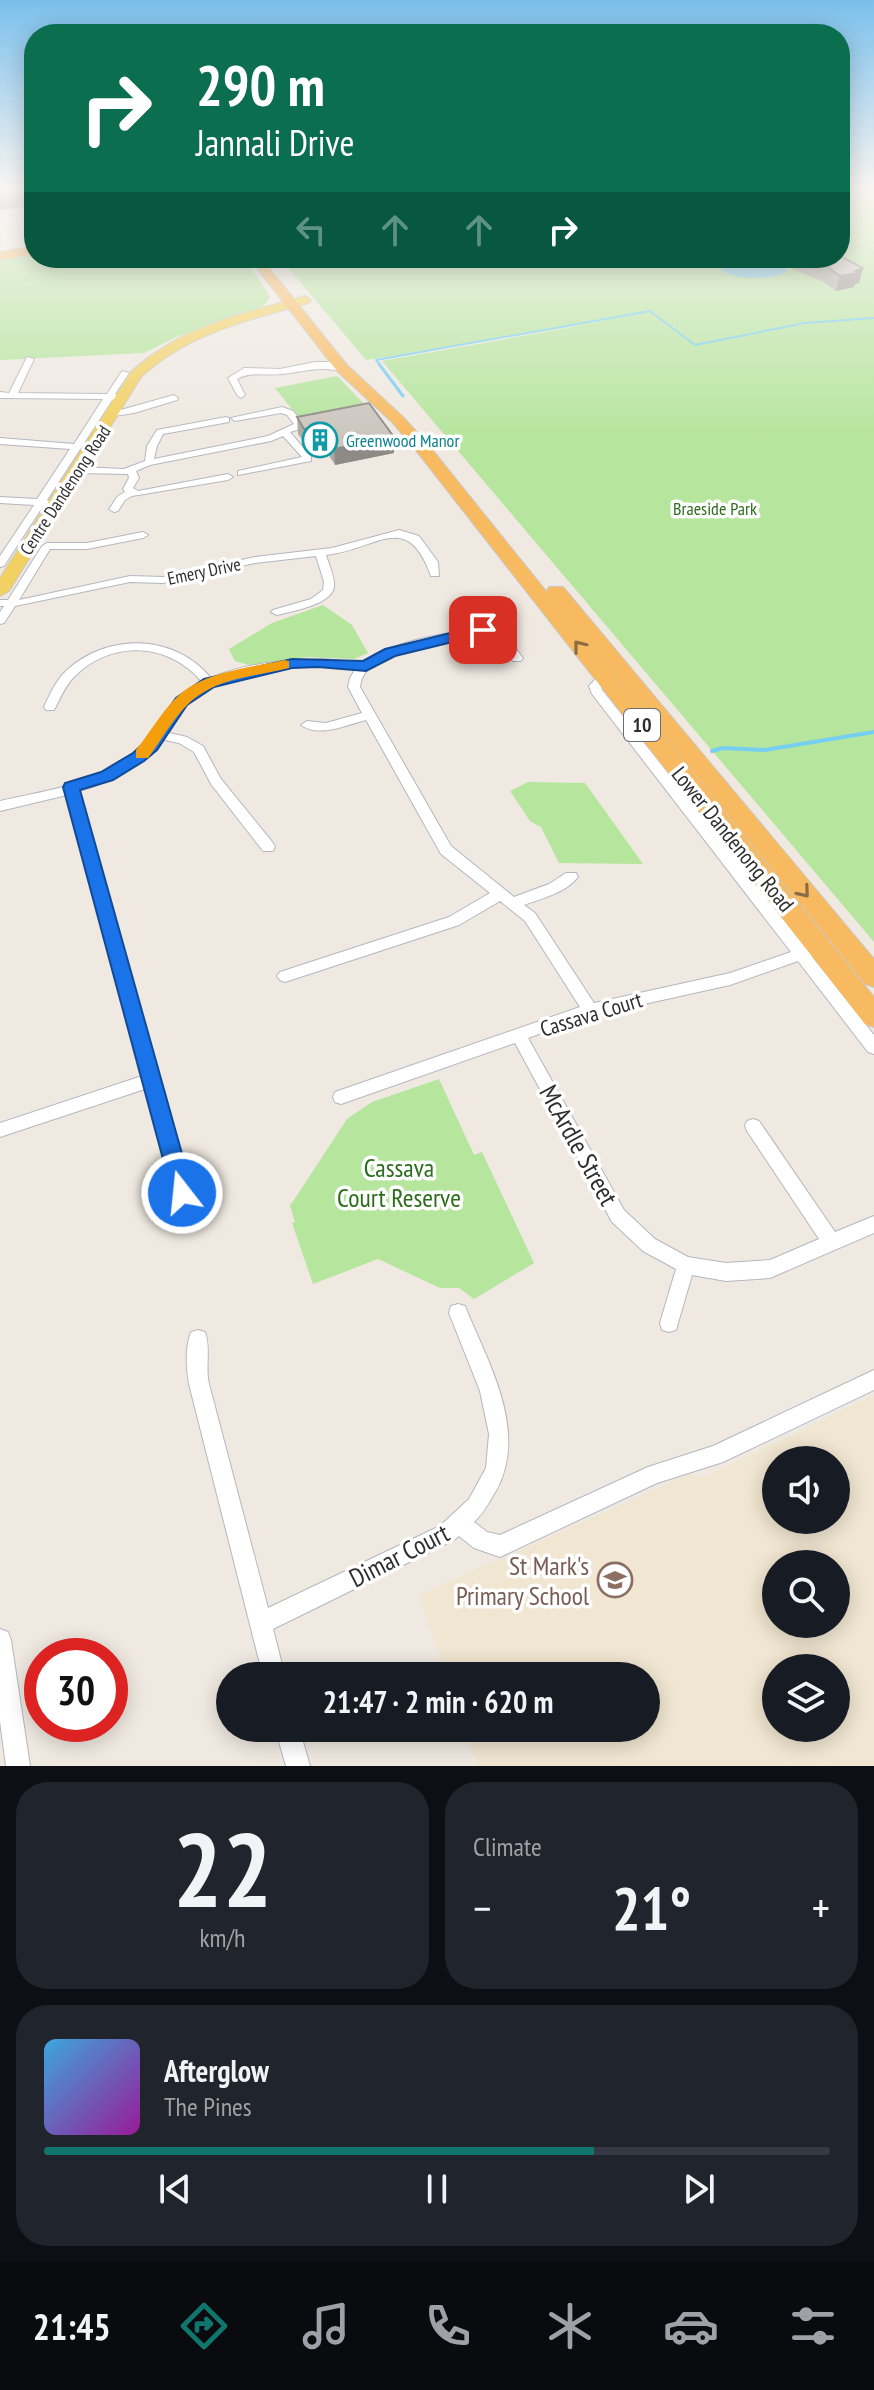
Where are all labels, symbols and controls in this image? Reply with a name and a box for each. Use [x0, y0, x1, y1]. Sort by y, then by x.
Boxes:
text: 290 m [196, 49, 325, 121]
icon: right [64, 56, 168, 160]
text: Jannali Drive [196, 119, 354, 166]
icon: left [289, 208, 333, 252]
icon: ahead [373, 208, 417, 252]
icon: ahead [457, 208, 501, 252]
icon: right [541, 208, 585, 252]
street label: Centre Dandenong Road [15, 421, 115, 559]
building icon: Greenwood Manor [301, 421, 339, 459]
place label: Greenwood Manor [346, 429, 459, 452]
park label: Braeside Park [673, 497, 757, 520]
street label: Emery Drive [165, 552, 243, 590]
pin [449, 596, 517, 664]
icon: arrive [461, 608, 505, 652]
one-way arrow [574, 641, 589, 655]
road number: 10 [624, 709, 660, 741]
street label: Lower Dandenong Road [666, 761, 800, 917]
one-way arrow [794, 883, 809, 897]
street label: Cassava Court [537, 985, 645, 1043]
street label: McArdle Street [532, 1079, 626, 1211]
position arrow [140, 1151, 224, 1235]
park label: Cassava Court Reserve [337, 1151, 461, 1214]
map controls [762, 1446, 850, 1742]
button: sound [762, 1446, 850, 1534]
street label: Dimar Court [343, 1516, 455, 1594]
place label: St Mark's Primary School [456, 1549, 589, 1612]
button: search [762, 1550, 850, 1638]
school or university icon: St Mark's Primary School [596, 1561, 634, 1599]
speed limit sign: 30 [24, 1638, 128, 1742]
button: layers [762, 1654, 850, 1742]
text: 21:47 · 2 min · 620 m [323, 1682, 553, 1721]
text: 22 [173, 1801, 272, 1936]
text: Climate [473, 1830, 542, 1863]
text: 21° [612, 1869, 691, 1947]
text: − [473, 1879, 491, 1936]
text: + [812, 1879, 830, 1936]
text: km/h [199, 1921, 246, 1954]
text: Afterglow [164, 2051, 269, 2090]
text: The Pines [164, 2090, 252, 2123]
icon: previous [153, 2167, 197, 2211]
icon: pause [415, 2167, 459, 2211]
icon: next [677, 2167, 721, 2211]
icon: directions [176, 2298, 232, 2354]
icon: music [298, 2298, 354, 2354]
icon: phone [420, 2298, 476, 2354]
icon: climate [542, 2298, 598, 2354]
icon: car [663, 2298, 719, 2354]
icon: filters [785, 2298, 841, 2354]
text: 21:45 [33, 2303, 111, 2350]

